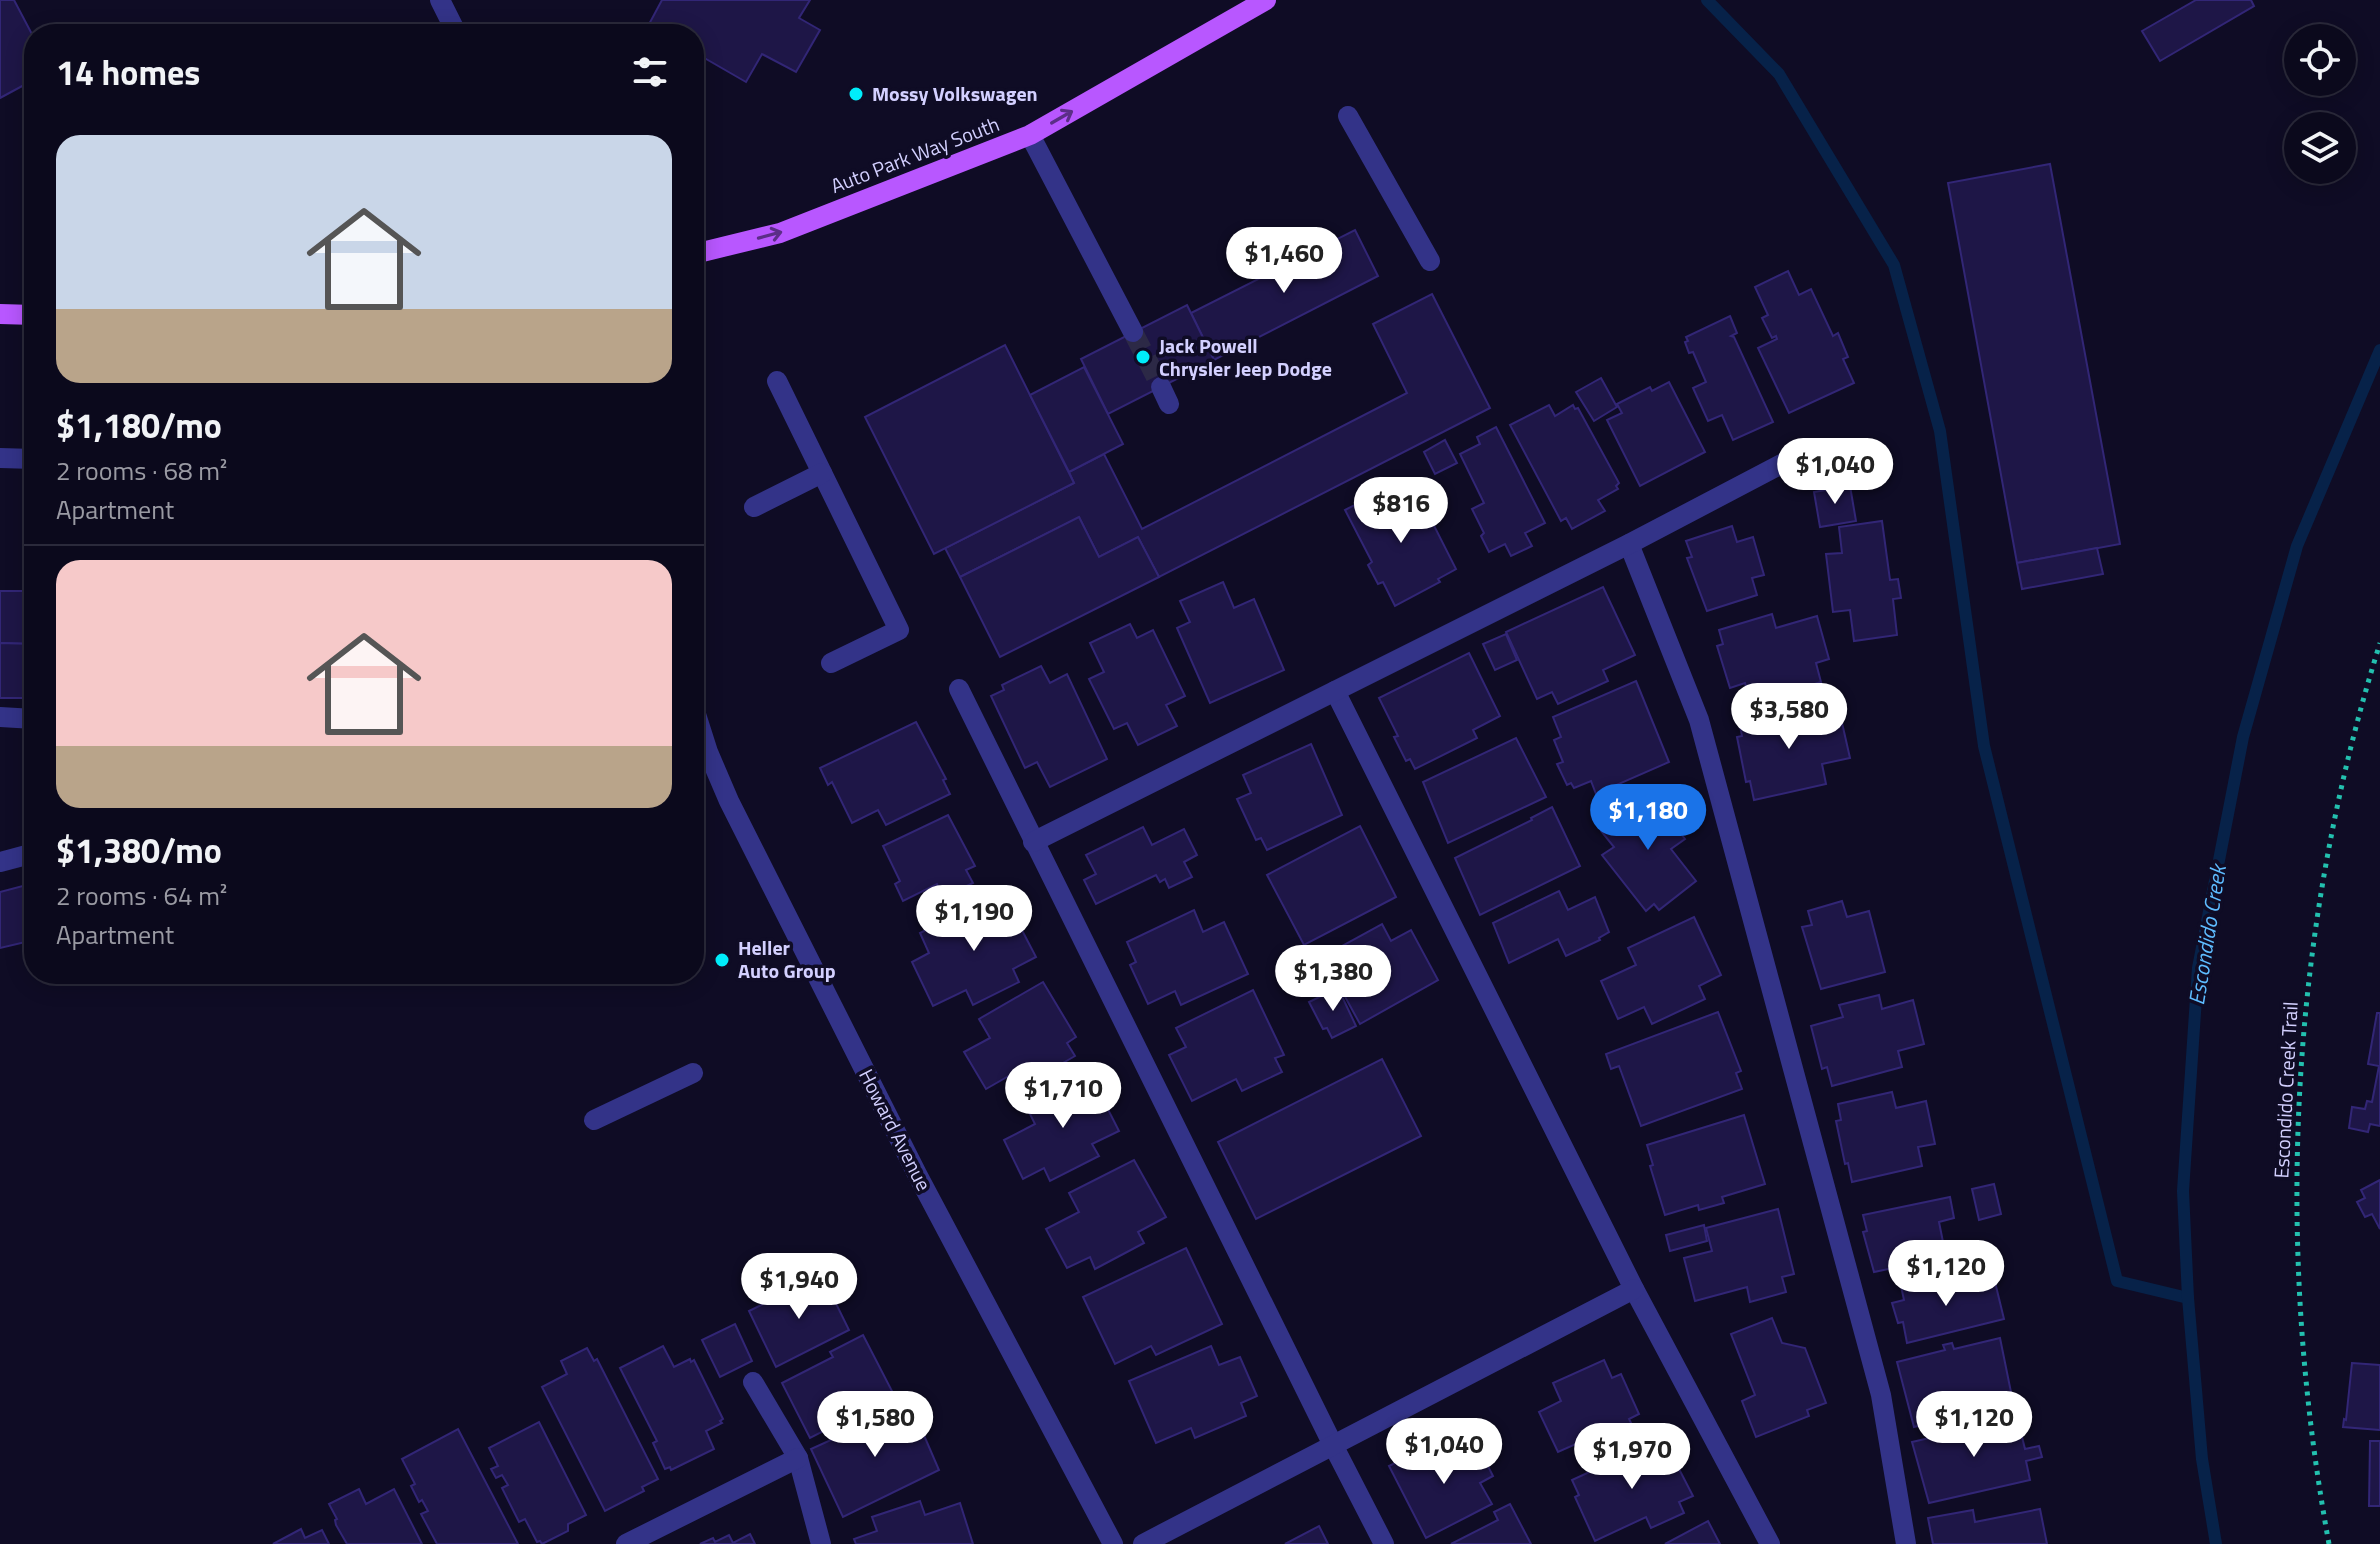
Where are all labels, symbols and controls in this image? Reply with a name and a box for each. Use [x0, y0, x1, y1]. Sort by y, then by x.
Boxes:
map controls [2284, 24, 2356, 184]
button: locate [2284, 24, 2356, 96]
text: 14 homes [56, 46, 200, 98]
icon: filters [628, 50, 672, 94]
place label: Mossy Volkswagen [872, 78, 1038, 109]
marker: Mossy Volkswagen [847, 85, 865, 103]
street label: Auto Park Way South [826, 108, 1004, 201]
one-way arrow [1050, 109, 1073, 125]
button: layers [2284, 112, 2356, 184]
icon: home [292, 187, 436, 331]
one-way arrow [756, 227, 782, 242]
pin: $1,460 [1219, 227, 1349, 295]
text: $1,460 [1244, 233, 1324, 272]
place label: Jack Powell Chrysler Jeep Dodge [1159, 330, 1332, 384]
marker: Jack Powell Chrysler Jeep Dodge [1134, 348, 1152, 366]
text: $1,180/mo [56, 399, 222, 451]
pin: $1,040 [1770, 438, 1900, 506]
text: $1,040 [1795, 444, 1875, 483]
text: 2 rooms · 68 m² [56, 451, 227, 490]
pin: $816 [1354, 477, 1448, 545]
text: $816 [1372, 483, 1430, 522]
text: Apartment [56, 490, 174, 529]
icon: home [292, 612, 436, 756]
pin: $3,580 [1724, 683, 1854, 751]
text: $3,580 [1749, 689, 1829, 728]
pin: $1,180 [1583, 784, 1713, 852]
text: $1,180 [1608, 790, 1688, 829]
text: $1,380/mo [56, 824, 222, 876]
water label: Escondido Creek [2179, 860, 2235, 1007]
text: 2 rooms · 64 m² [56, 876, 227, 915]
pin: $1,190 [909, 885, 1039, 953]
text: $1,190 [934, 891, 1014, 930]
text: Apartment [56, 915, 174, 954]
place label: Heller Auto Group [738, 932, 836, 986]
pin: $1,380 [1268, 945, 1398, 1013]
marker: Heller Auto Group [713, 951, 731, 969]
text: $1,380 [1293, 951, 1373, 990]
street label: Escondido Creek Trail [2265, 1001, 2306, 1179]
pin: $1,710 [998, 1062, 1128, 1130]
street label: Howard Avenue [851, 1063, 939, 1196]
text: $1,710 [1023, 1068, 1103, 1107]
pin: $1,120 [1881, 1240, 2011, 1308]
text: $1,120 [1906, 1246, 1986, 1285]
pin: $1,940 [734, 1253, 864, 1321]
text: $1,940 [759, 1259, 839, 1298]
pin: $1,580 [810, 1391, 940, 1459]
pin: $1,120 [1909, 1391, 2039, 1459]
text: $1,580 [835, 1397, 915, 1436]
text: $1,120 [1934, 1397, 2014, 1436]
pin: $1,040 [1379, 1418, 1509, 1486]
pin: $1,970 [1567, 1423, 1697, 1491]
text: $1,040 [1404, 1424, 1484, 1463]
text: $1,970 [1592, 1429, 1672, 1468]

